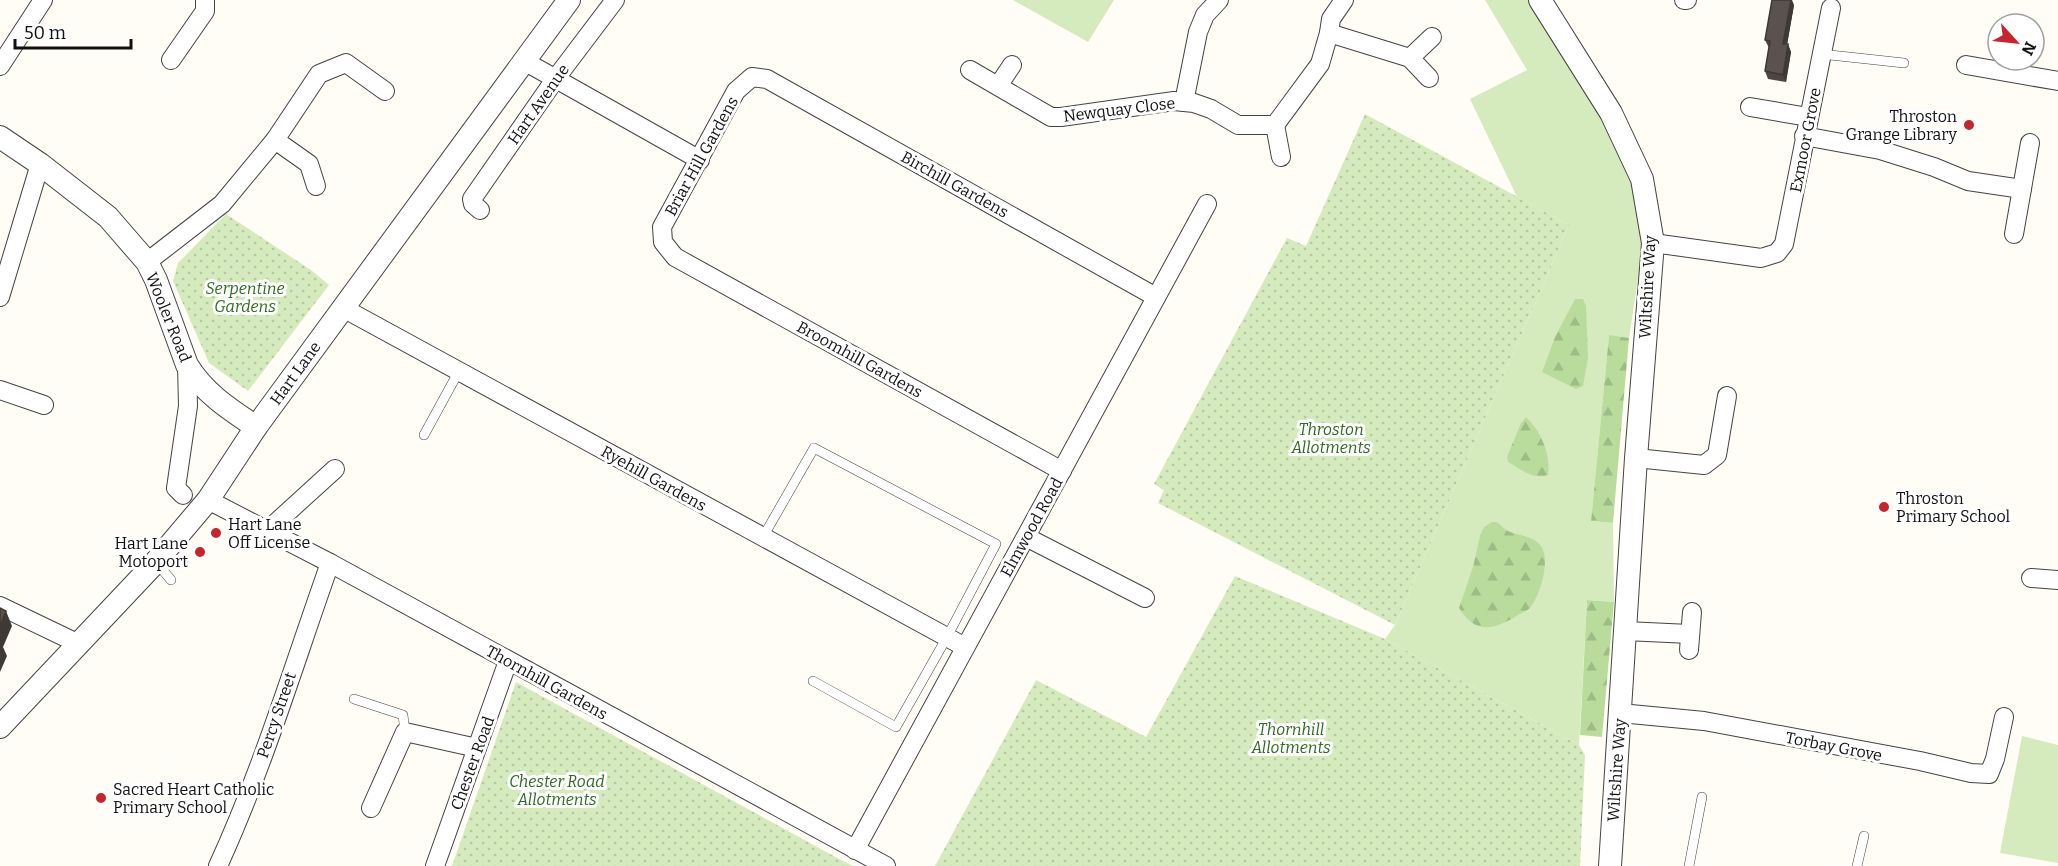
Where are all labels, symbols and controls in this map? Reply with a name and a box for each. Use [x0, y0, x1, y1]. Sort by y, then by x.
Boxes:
scale bar [15, 12, 130, 50]
north arrow [1986, 12, 2046, 72]
text: 50 m [24, 22, 66, 44]
text: N [2018, 39, 2040, 58]
street label: Hart Avenue [504, 61, 573, 148]
street label: Exmoor Grove [1786, 86, 1825, 194]
street label: Briar Hill Gardens [661, 93, 742, 219]
street label: Newquay Close [1062, 93, 1176, 126]
place label: Throston Grange Library [1845, 107, 1958, 144]
marker: Throston Grange Library [1962, 118, 1976, 132]
street label: Birchill Gardens [898, 147, 1012, 222]
street label: Wiltshire Way [1635, 234, 1660, 339]
street label: Wooler Road [142, 270, 195, 365]
park label: Serpentine Gardens [206, 279, 284, 316]
street label: Broomhill Gardens [794, 317, 926, 402]
street label: Hart Lane [266, 338, 325, 409]
park label: Throston Allotments [1290, 420, 1371, 457]
street label: Ryehill Gardens [598, 442, 710, 515]
street label: Elmwood Road [996, 474, 1067, 580]
place label: Throston Primary School [1896, 489, 2011, 526]
marker: Throston Primary School [1877, 500, 1891, 514]
place label: Hart Lane Off License [228, 515, 310, 552]
marker: Hart Lane Off License [209, 526, 223, 540]
place label: Hart Lane Motoport [114, 534, 188, 571]
marker: Hart Lane Motoport [193, 545, 207, 559]
street label: Thornhill Gardens [483, 641, 611, 724]
street label: Percy Street [253, 670, 300, 761]
street label: Chester Road [447, 713, 498, 813]
street label: Wiltshire Way [1603, 717, 1630, 822]
park label: Thornhill Allotments [1250, 720, 1331, 757]
street label: Torbay Grove [1784, 728, 1884, 765]
park label: Chester Road Allotments [509, 772, 605, 809]
place label: Sacred Heart Catholic Primary School [113, 780, 274, 817]
marker: Sacred Heart Catholic Primary School [94, 791, 108, 805]

